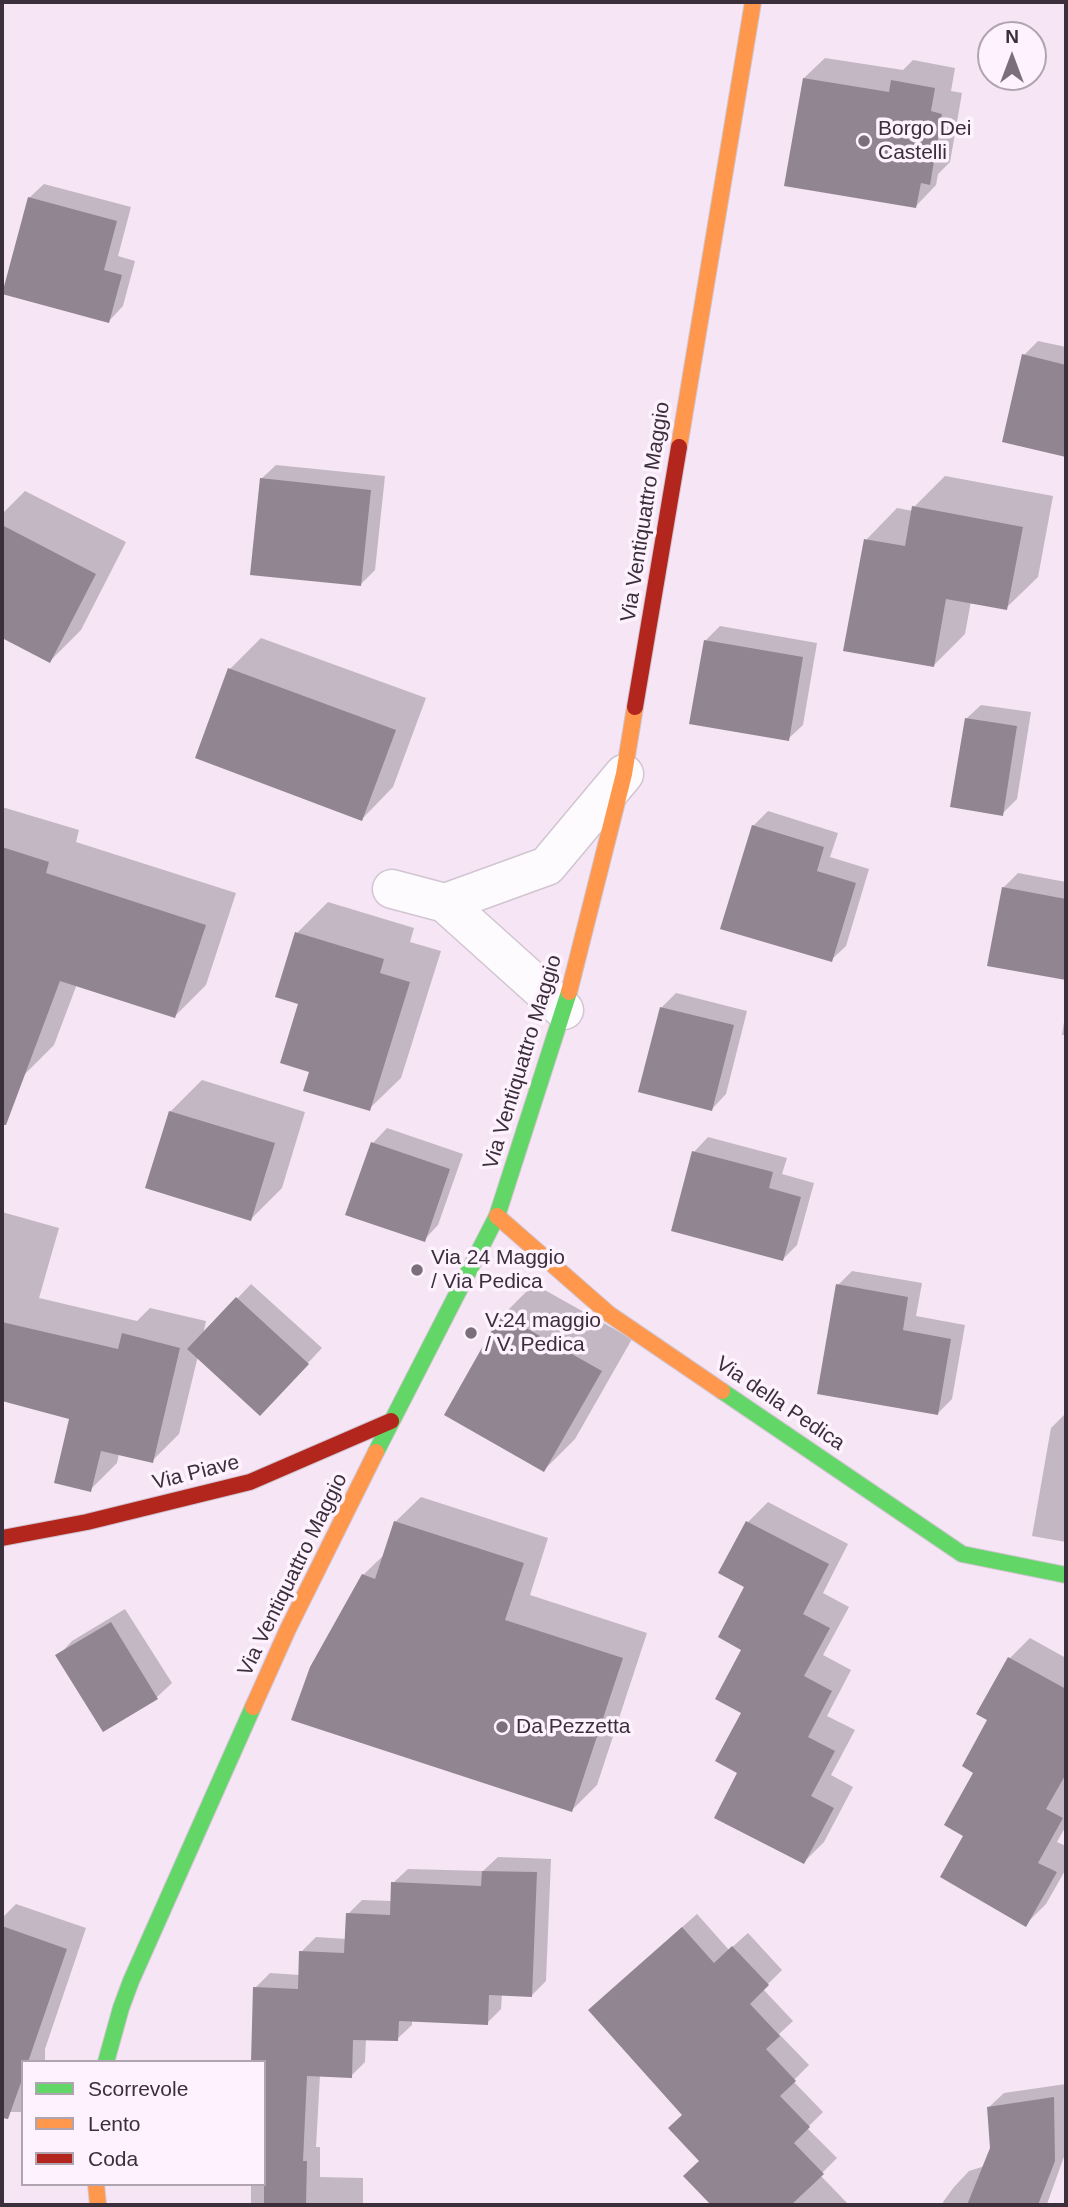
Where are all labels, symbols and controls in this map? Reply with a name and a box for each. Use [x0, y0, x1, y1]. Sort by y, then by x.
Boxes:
north arrow [977, 21, 1047, 91]
text: N [1005, 26, 1019, 47]
place label: Borgo Dei Castelli [878, 116, 971, 166]
marker: Borgo Dei Castelli [856, 133, 872, 149]
street label: Via Ventiquattro Maggio [616, 400, 676, 624]
street label: Via Ventiquattro Maggio [478, 952, 568, 1172]
place label: Via 24 Maggio / Via Pedica [431, 1245, 565, 1295]
marker: Via 24 Maggio / Via Pedica [409, 1262, 425, 1278]
place label: V.24 maggio / V. Pedica [485, 1308, 601, 1358]
marker: V.24 maggio / V. Pedica [463, 1325, 479, 1341]
street label: Via della Pedica [711, 1352, 849, 1456]
street label: Via Piave [150, 1450, 242, 1496]
street label: Via Ventiquattro Maggio [233, 1469, 353, 1681]
place label: Da Pezzetta [516, 1714, 630, 1740]
marker: Da Pezzetta [494, 1719, 510, 1735]
legend [21, 2060, 266, 2186]
text: Scorrevole [88, 2077, 188, 2100]
text: Lento [88, 2112, 141, 2135]
text: Coda [88, 2147, 138, 2170]

